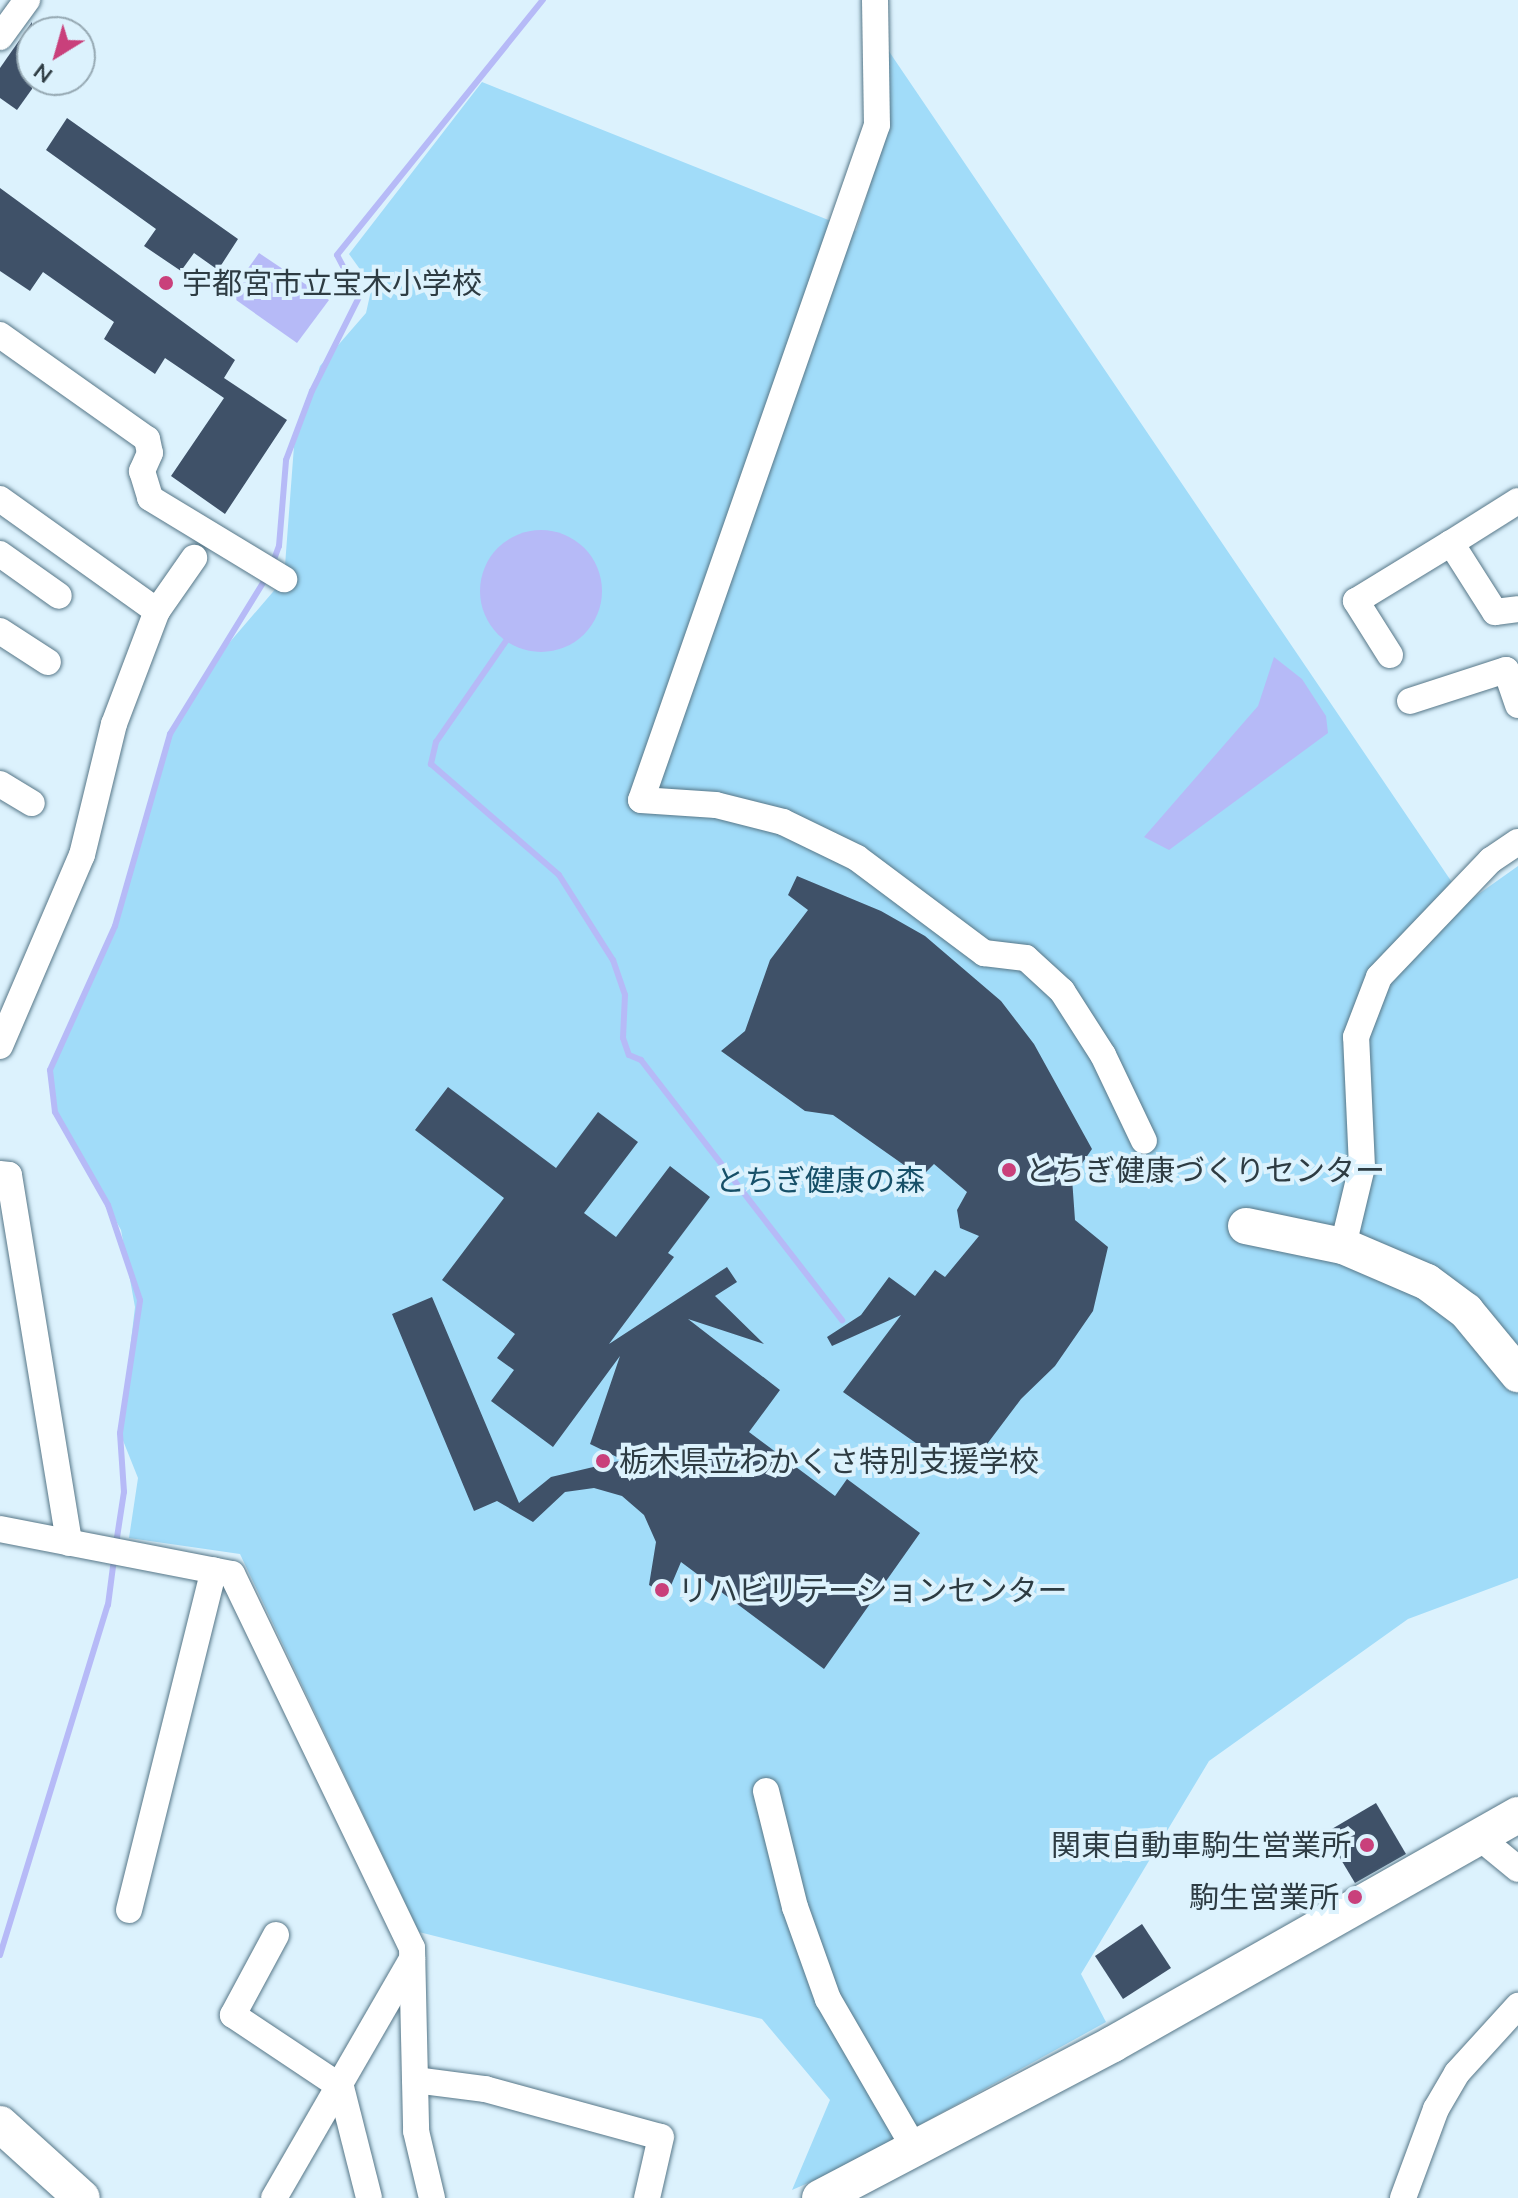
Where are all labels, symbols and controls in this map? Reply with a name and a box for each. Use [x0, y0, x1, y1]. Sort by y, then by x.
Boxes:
north arrow [16, 16, 96, 96]
text: N [28, 57, 58, 90]
place label: 宇都宮市立宝木小学校 [182, 265, 482, 301]
marker: 宇都宮市立宝木小学校 [157, 274, 175, 292]
place label: とちぎ健康づくりセンター [1025, 1152, 1385, 1188]
marker: とちぎ健康づくりセンター [1000, 1161, 1018, 1179]
park label: とちぎ健康の森 [715, 1162, 925, 1198]
place label: 栃木県立わかくさ特別支援学校 [619, 1443, 1039, 1479]
marker: 栃木県立わかくさ特別支援学校 [594, 1452, 612, 1470]
place label: リハビリテーションセンター [678, 1572, 1068, 1608]
marker: リハビリテーションセンター [653, 1581, 671, 1599]
place label: 関東自動車駒生営業所 [1051, 1827, 1351, 1863]
marker: 関東自動車駒生営業所 [1358, 1836, 1376, 1854]
place label: 駒生営業所 [1189, 1879, 1339, 1915]
marker: 駒生営業所 [1346, 1888, 1364, 1906]

